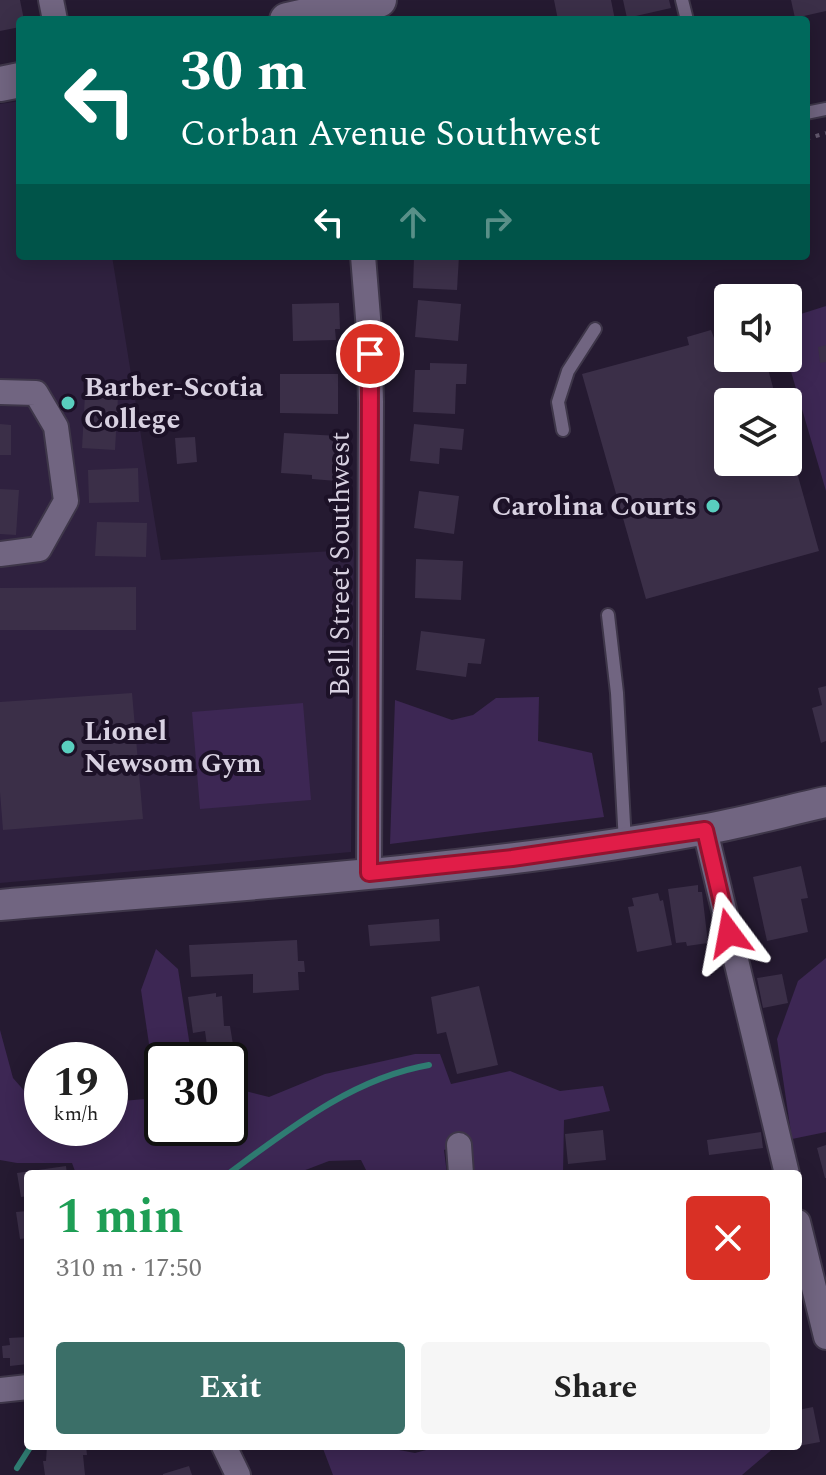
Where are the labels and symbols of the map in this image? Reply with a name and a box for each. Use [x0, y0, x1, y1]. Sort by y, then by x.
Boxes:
pin [336, 320, 404, 388]
place label: Barber-Scotia College [84, 366, 264, 441]
marker: Barber-Scotia College [59, 394, 77, 412]
street label: Bell Street Southwest [319, 432, 362, 696]
place label: Carolina Courts [492, 485, 697, 528]
marker: Carolina Courts [704, 497, 722, 515]
place label: Lionel Newsom Gym [84, 710, 261, 785]
marker: Lionel Newsom Gym [59, 738, 77, 756]
position arrow [687, 891, 771, 975]
speed limit sign: 30 [144, 1042, 248, 1146]

